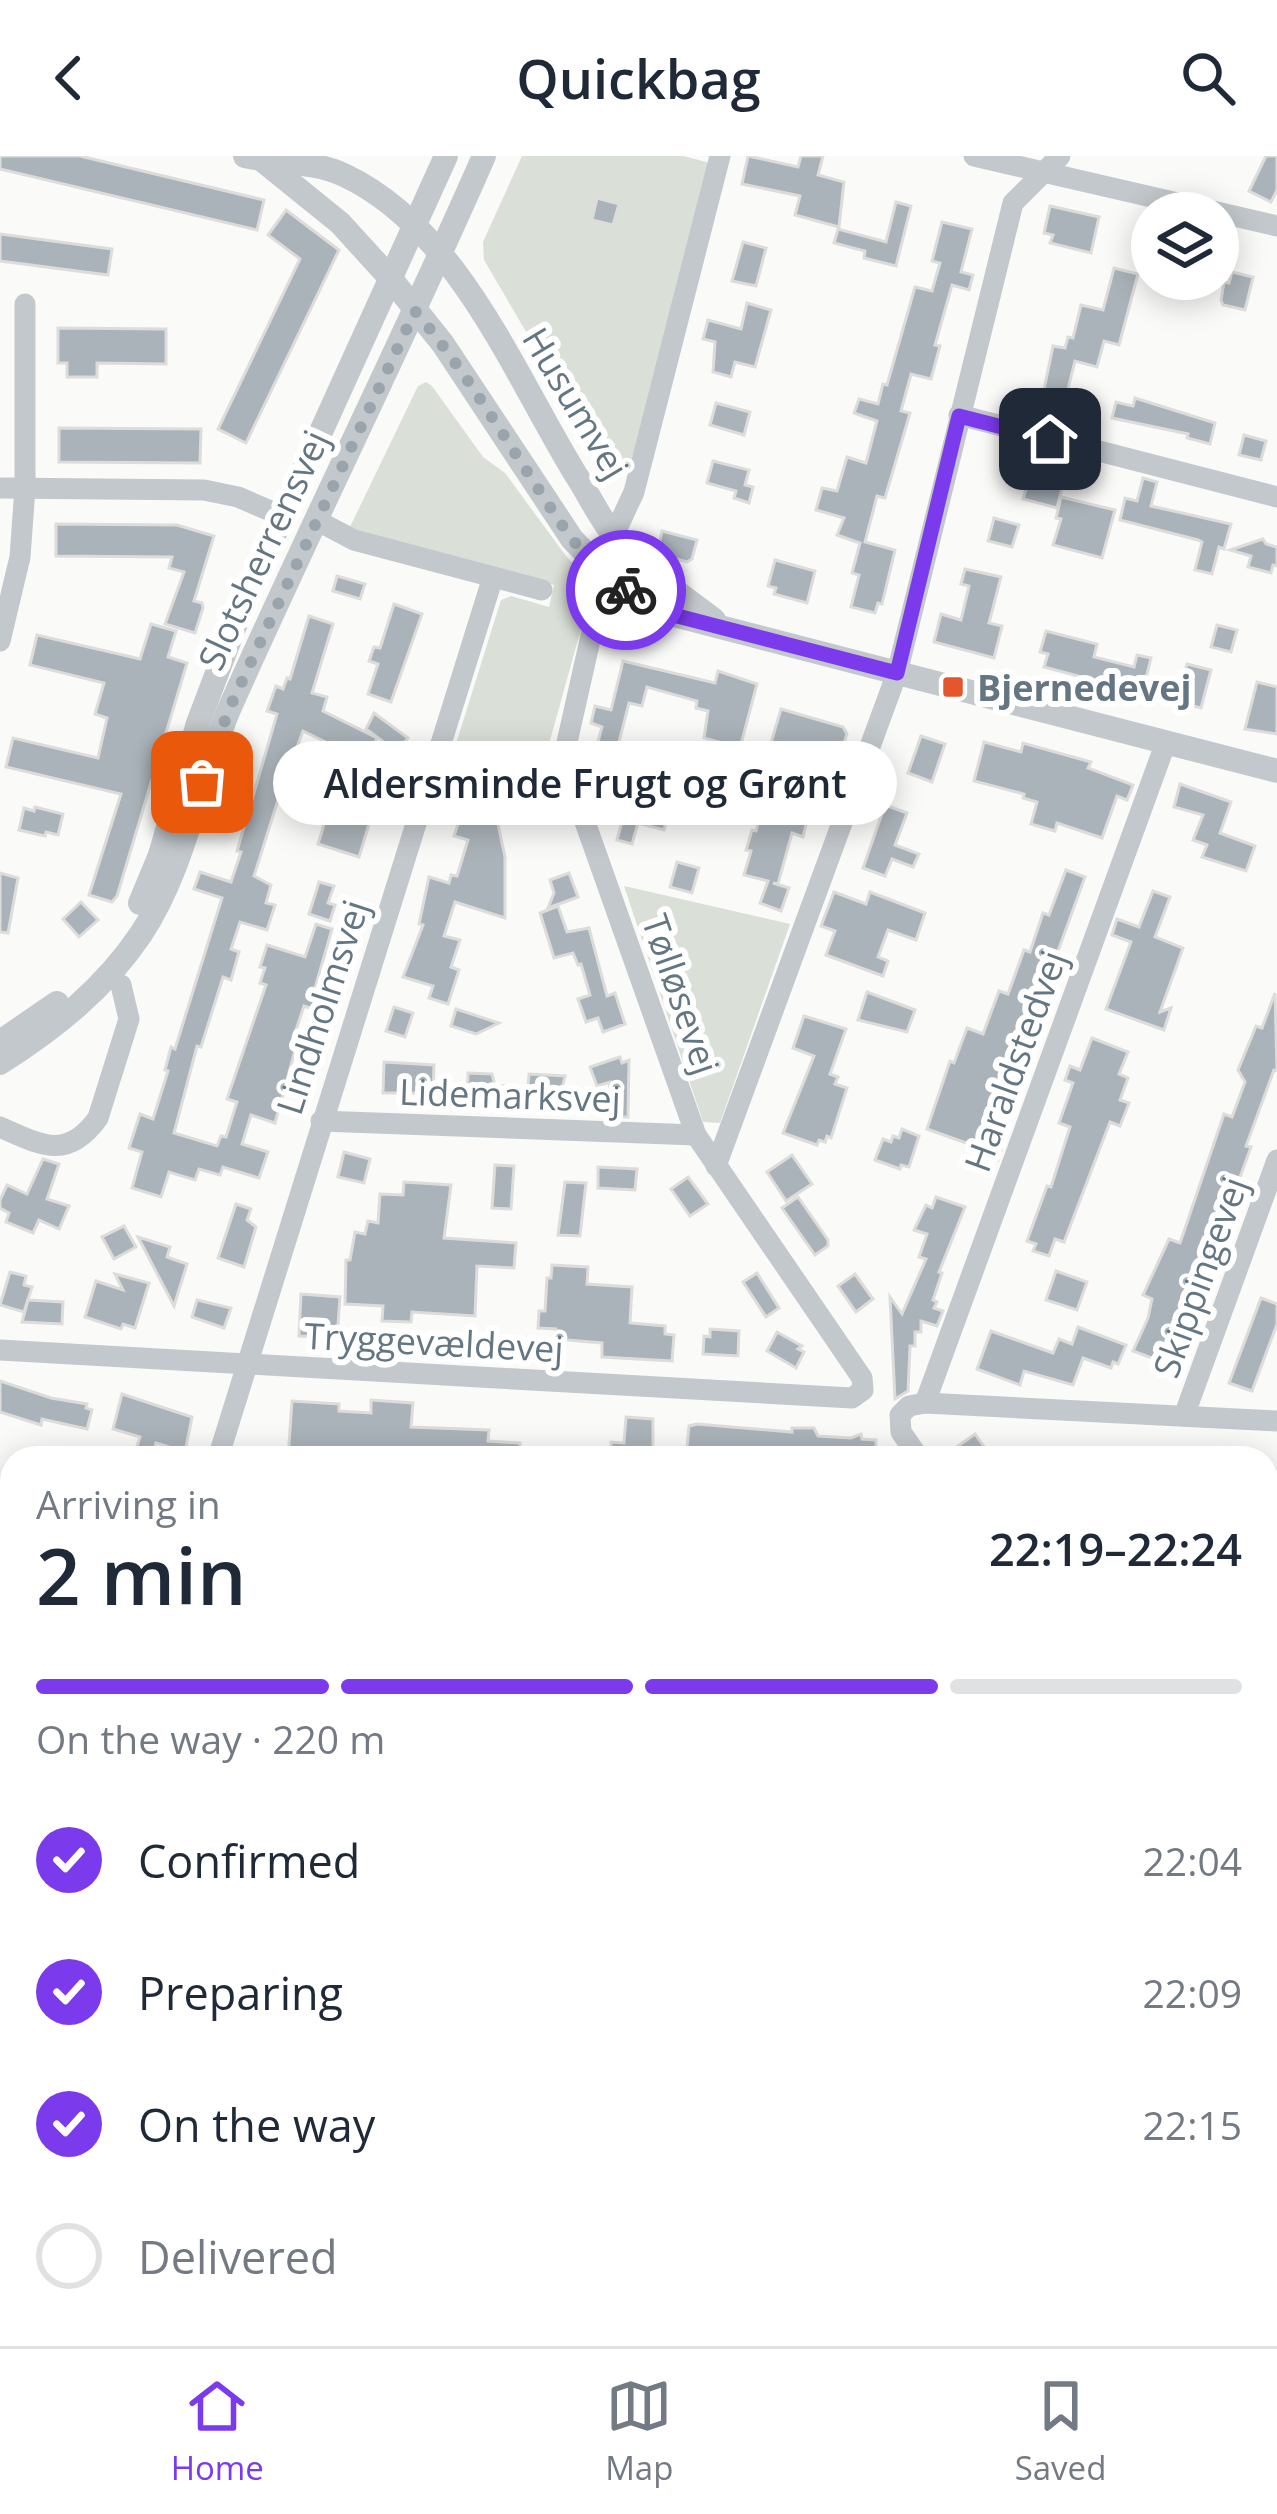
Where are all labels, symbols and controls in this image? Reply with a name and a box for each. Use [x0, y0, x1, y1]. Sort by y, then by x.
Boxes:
text: Quickbag [516, 41, 761, 115]
icon: back [36, 45, 102, 111]
icon: search [1175, 45, 1241, 111]
map controls [1131, 192, 1239, 300]
button: layers [1131, 192, 1239, 300]
street label: Husumvej [512, 318, 640, 488]
pin [999, 388, 1101, 490]
icon: home [1017, 406, 1083, 472]
street label: Slotsherrensvej [186, 422, 340, 678]
courier [566, 530, 686, 650]
icon: bike [593, 557, 659, 623]
place label: Bjernedevej [977, 663, 1192, 712]
marker: Bjernedevej [940, 674, 966, 700]
pin [151, 731, 253, 833]
callout: Aldersminde Frugt og Grønt [274, 740, 898, 824]
icon: bag [169, 749, 235, 815]
text: Aldersminde Frugt og Grønt [323, 756, 847, 809]
street label: Lindholmsvej [264, 894, 380, 1120]
street label: Tølløsevej [631, 908, 731, 1080]
street label: Haraldstedvej [952, 944, 1078, 1178]
street label: Lidemarksvej [398, 1067, 622, 1123]
street label: Skippingevej [1141, 1170, 1259, 1384]
street label: Tryggevældevej [303, 1311, 565, 1373]
text: Arriving in [36, 1477, 221, 1530]
text: 22:19–22:24 [989, 1518, 1242, 1579]
text: 2 min [36, 1522, 247, 1628]
text: On the way · 220 m [36, 1712, 385, 1765]
icon: check [36, 1827, 102, 1893]
text: Confirmed [138, 1830, 360, 1891]
text: 22:04 [1143, 1834, 1242, 1887]
icon: check [36, 1959, 102, 2025]
text: Preparing [138, 1962, 343, 2023]
text: 22:09 [1143, 1966, 1242, 2019]
icon: check [36, 2091, 102, 2157]
text: On the way [138, 2094, 375, 2155]
text: 22:15 [1143, 2098, 1242, 2151]
text: Delivered [138, 2226, 338, 2287]
tab: Home [171, 2373, 264, 2490]
tab: Map [605, 2373, 673, 2490]
tab: Saved [1015, 2373, 1106, 2490]

